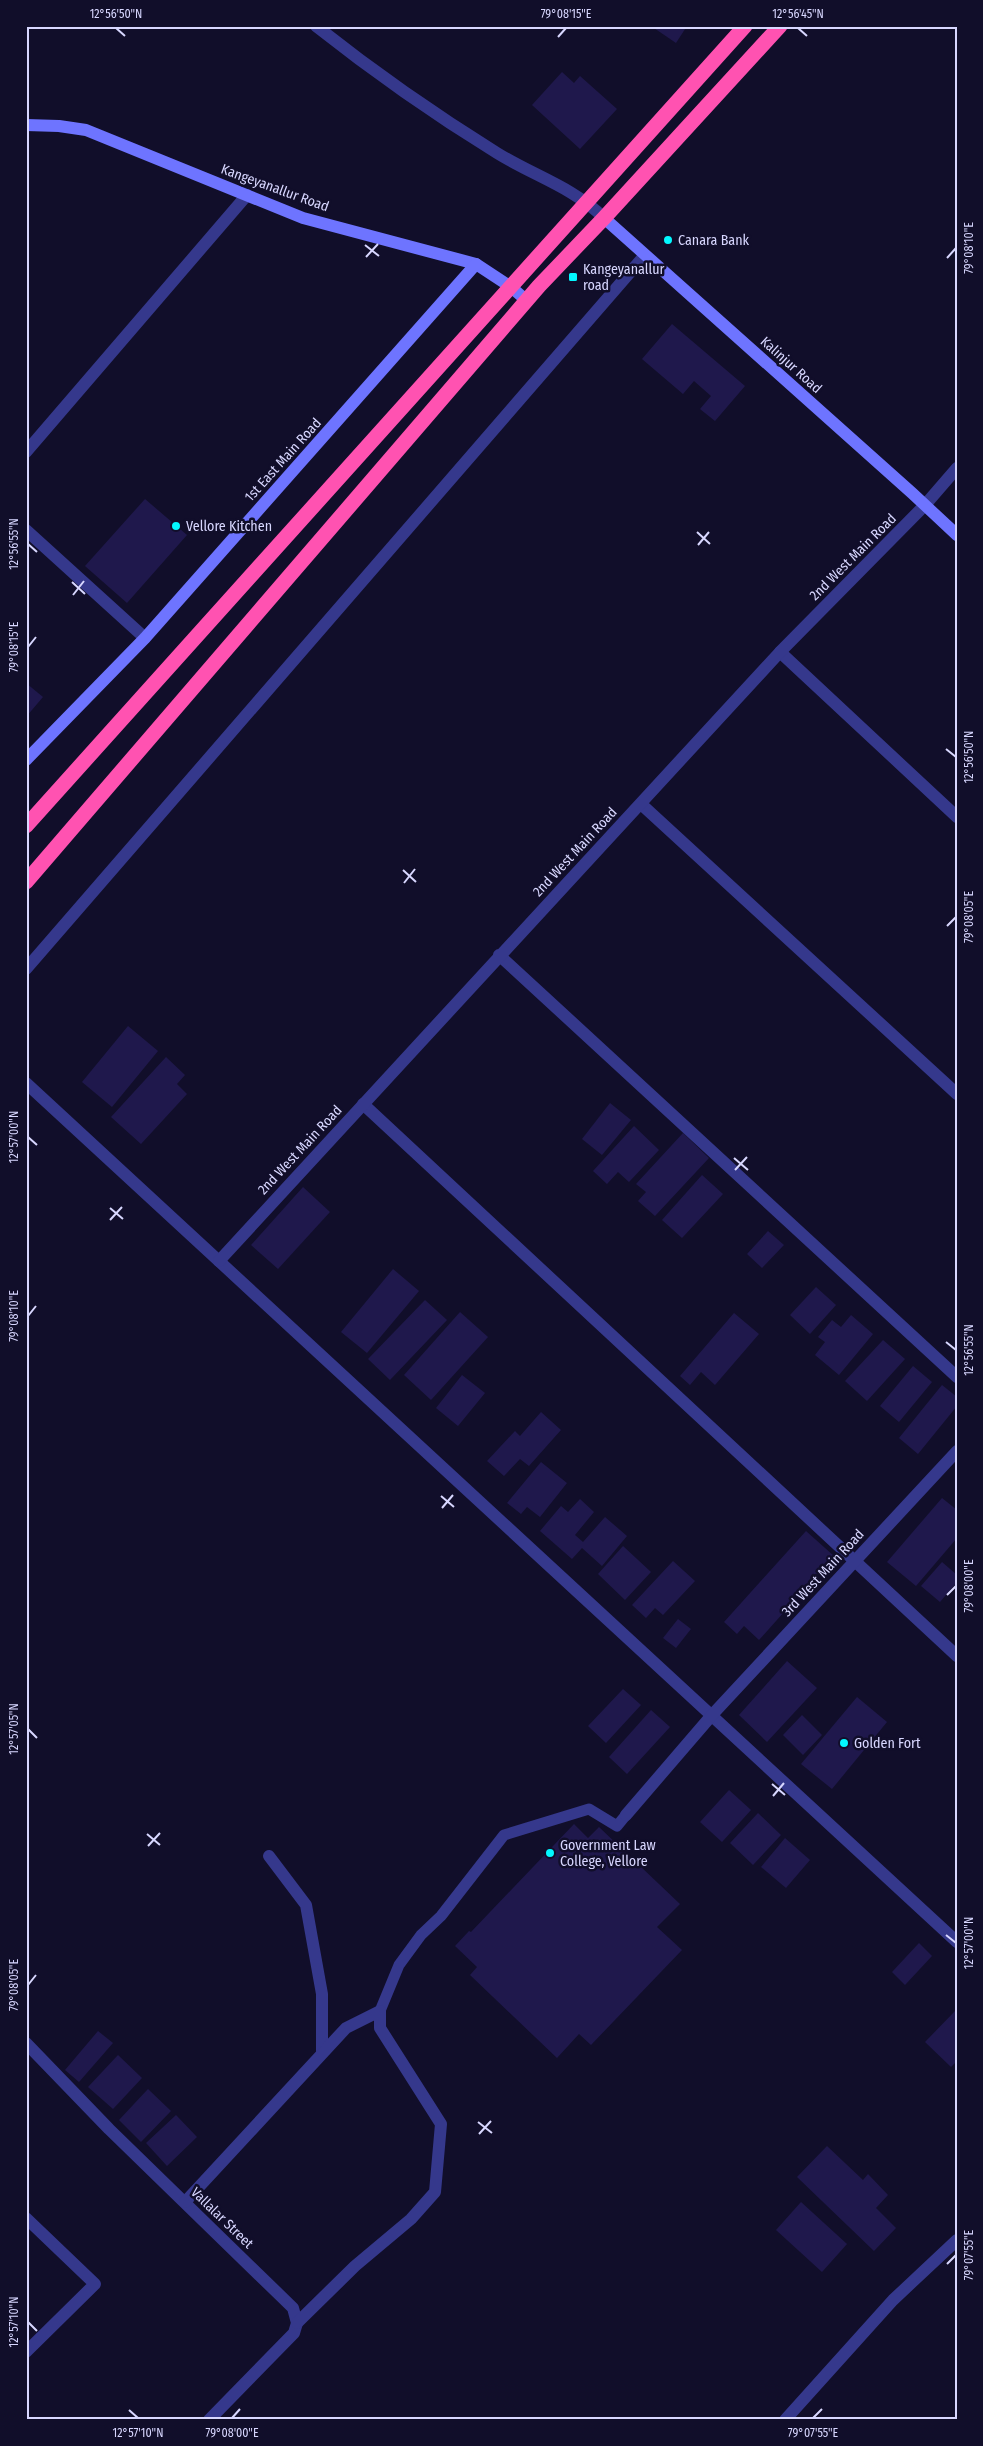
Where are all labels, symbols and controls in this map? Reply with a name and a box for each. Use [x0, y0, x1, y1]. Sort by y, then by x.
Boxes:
text: 12°56'50"N [90, 7, 142, 21]
text: 79°08'15"E [541, 7, 592, 21]
text: 12°56'45"N [772, 7, 824, 21]
street label: Kangeyanallur Road [219, 161, 331, 215]
text: 79°08'10"E [962, 222, 976, 274]
place label: Canara Bank [678, 232, 750, 249]
marker: Canara Bank [662, 234, 674, 246]
place label: Kangeyanallur road [583, 261, 664, 294]
marker: Kangeyanallur road [567, 271, 579, 283]
street label: Kalinjur Road [757, 333, 825, 397]
street label: 1st East Main Road [241, 415, 325, 505]
street label: 2nd West Main Road [806, 510, 900, 604]
text: 12°56'55"N [7, 518, 21, 570]
place label: Vellore Kitchen [186, 518, 272, 535]
marker: Vellore Kitchen [170, 520, 182, 532]
text: 79°08'15"E [7, 621, 21, 672]
text: 12°56'50"N [962, 731, 976, 783]
street label: 2nd West Main Road [529, 804, 621, 900]
text: 79°08'05"E [962, 891, 976, 943]
street label: 2nd West Main Road [254, 1102, 346, 1198]
text: 12°57'00"N [7, 1111, 21, 1163]
text: 79°08'10"E [7, 1290, 21, 1342]
text: 12°56'55"N [962, 1324, 976, 1376]
street label: 3rd West Main Road [778, 1526, 868, 1620]
text: 79°08'00"E [962, 1559, 976, 1613]
text: 12°57'05"N [7, 1703, 21, 1755]
place label: Golden Fort [854, 1735, 921, 1752]
marker: Golden Fort [838, 1737, 850, 1749]
place label: Government Law College, Vellore [560, 1837, 656, 1870]
marker: Government Law College, Vellore [544, 1847, 556, 1859]
text: 12°57'00"N [962, 1917, 976, 1969]
text: 79°08'05"E [7, 1959, 21, 2011]
street label: Vallalar Street [187, 2184, 257, 2252]
text: 79°07'55"E [962, 2229, 976, 2280]
text: 12°57'10"N [7, 2297, 21, 2347]
text: 12°57'10"N [113, 2426, 163, 2440]
text: 79°08'00"E [205, 2426, 259, 2440]
text: 79°07'55"E [788, 2426, 839, 2440]

